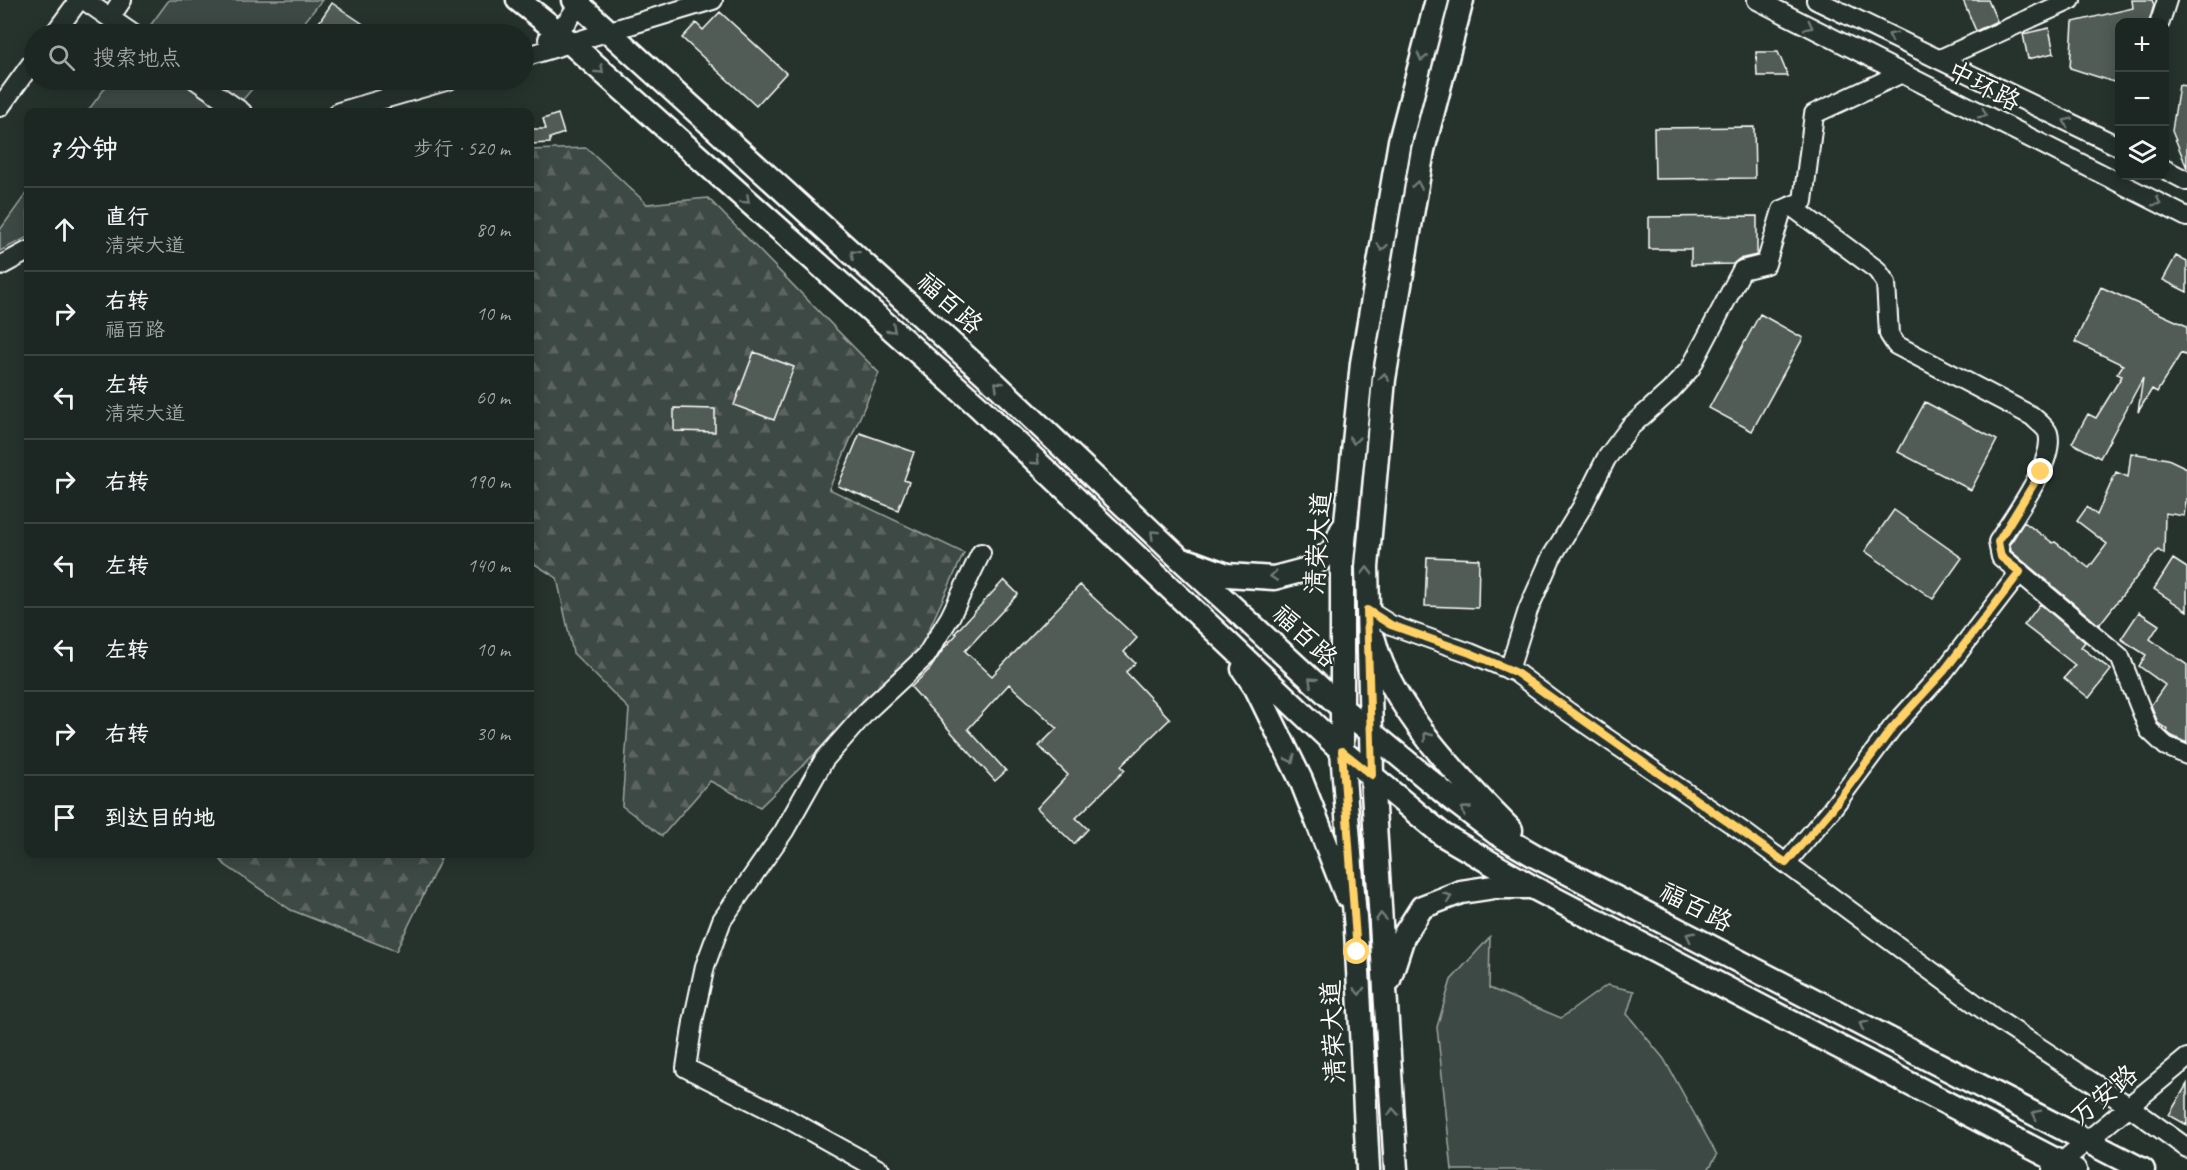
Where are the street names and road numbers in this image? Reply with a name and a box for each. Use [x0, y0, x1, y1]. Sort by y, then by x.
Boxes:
street label: 中环路 [1942, 54, 2026, 118]
street label: 福百路 [910, 265, 990, 341]
street label: 清荣大道 [1298, 490, 1338, 596]
street label: 福百路 [1265, 597, 1345, 675]
street label: 福百路 [1654, 875, 1738, 939]
street label: 清荣大道 [1314, 979, 1352, 1085]
street label: 万安路 [2064, 1057, 2144, 1133]

